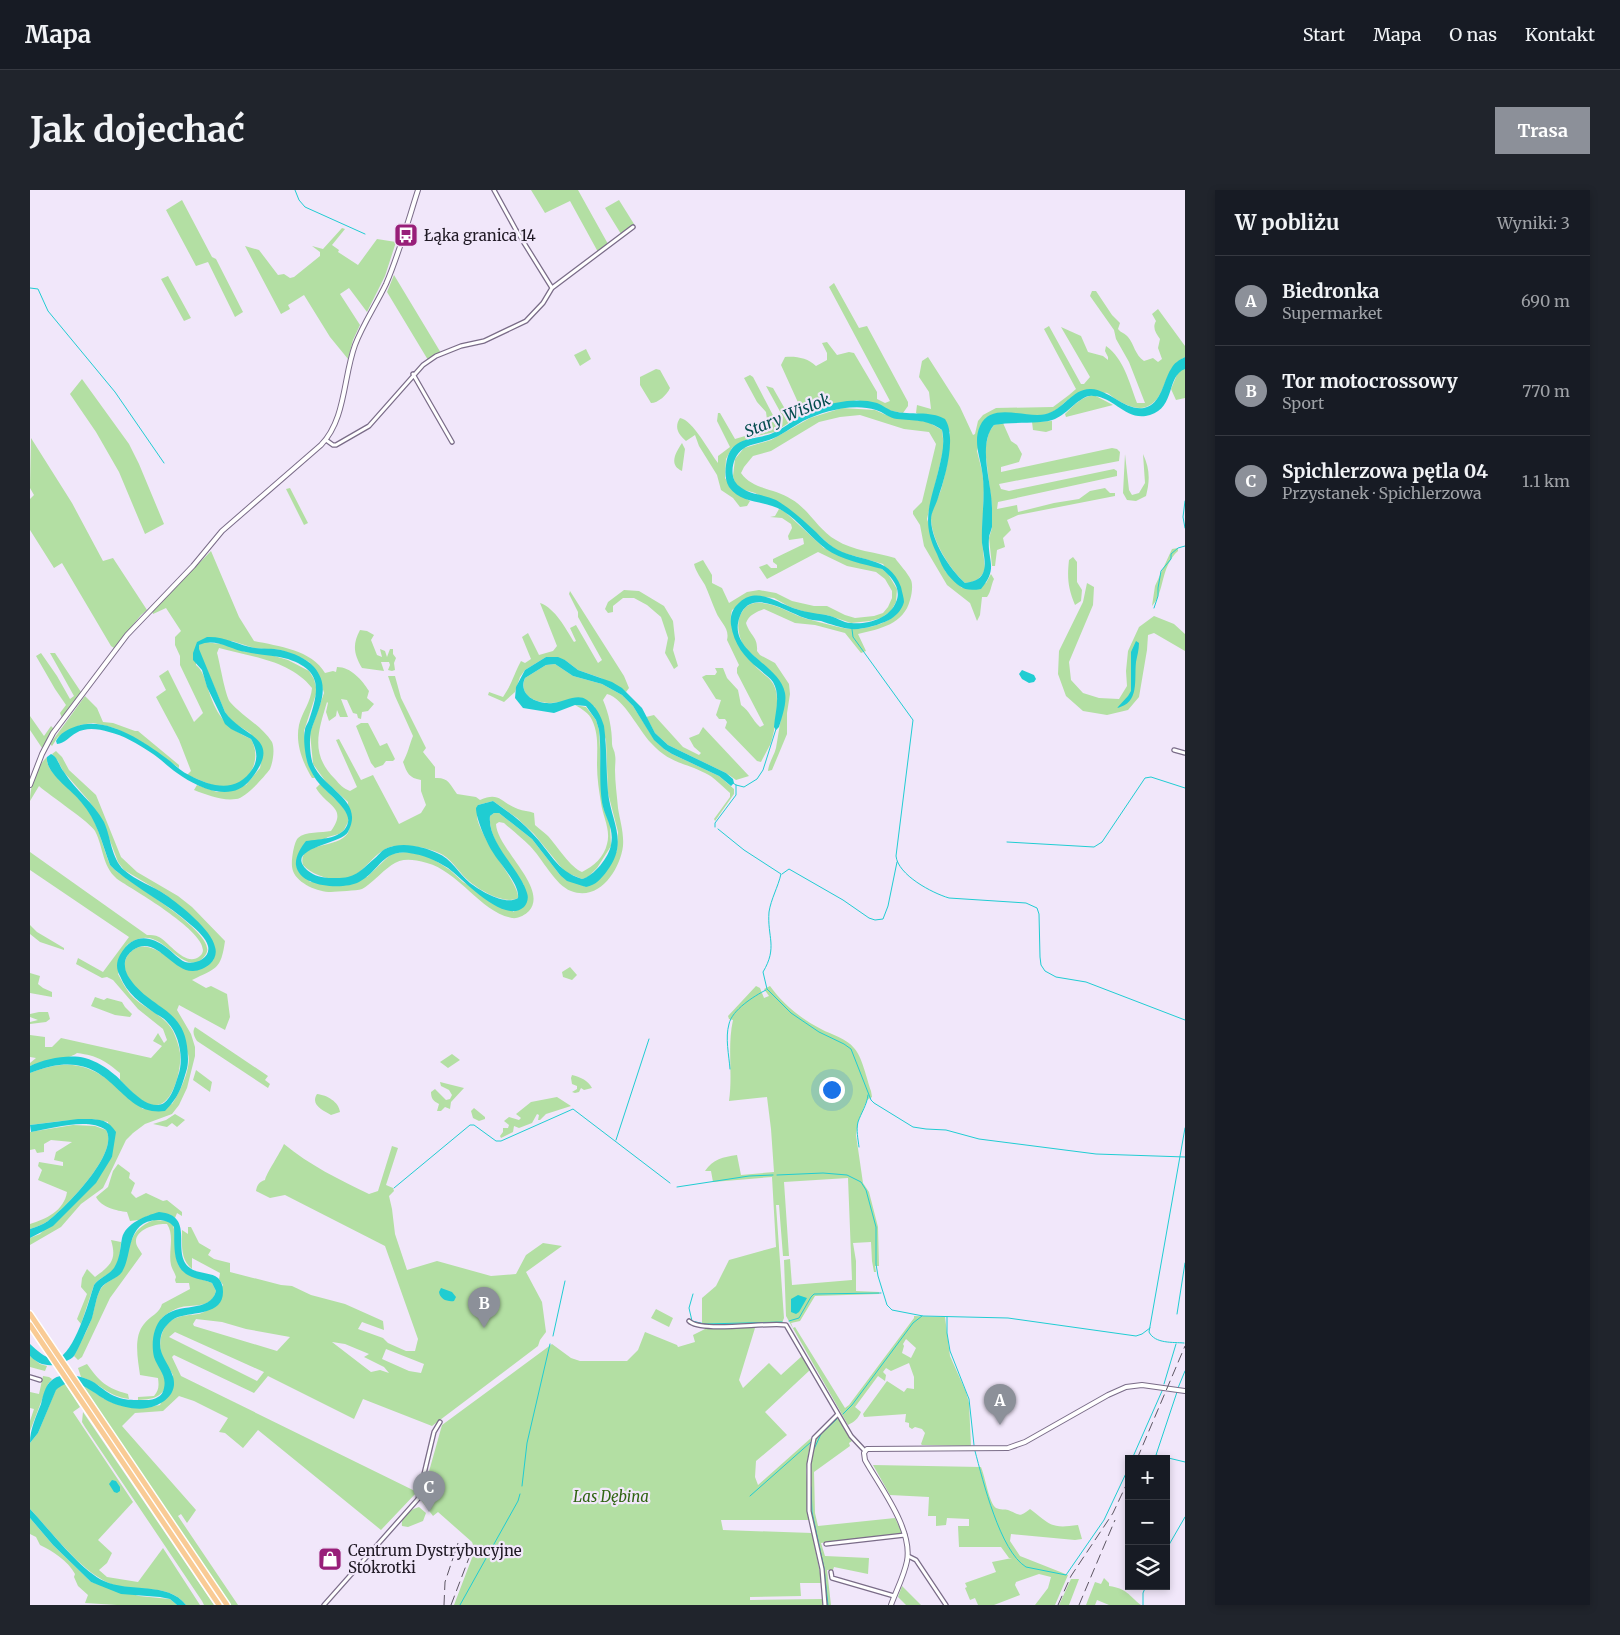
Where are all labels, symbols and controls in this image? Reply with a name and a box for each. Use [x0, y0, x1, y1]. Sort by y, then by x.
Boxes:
text: Mapa [25, 19, 91, 50]
text: Start [1303, 23, 1345, 46]
text: Mapa [1373, 23, 1421, 46]
text: O nas [1449, 23, 1497, 46]
text: Kontakt [1525, 23, 1595, 46]
button: Trasa [1495, 107, 1590, 154]
text: Jak dojechać [30, 108, 245, 152]
text: W pobliżu [1235, 209, 1340, 236]
text: Wyniki: 3 [1497, 213, 1570, 233]
bus stop icon: Łąka granica 14 [393, 222, 419, 248]
place label: Łąka granica 14 [424, 226, 536, 245]
text: Biedronka [1282, 279, 1379, 303]
text: A [1245, 291, 1257, 311]
text: 690 m [1521, 291, 1570, 311]
text: Supermarket [1282, 303, 1383, 323]
text: Tor motocrossowy [1282, 369, 1458, 393]
text: B [1245, 381, 1257, 401]
text: 770 m [1522, 381, 1570, 401]
water label: Stary Wislok [741, 389, 833, 441]
text: Sport [1282, 393, 1324, 413]
text: Spichlerzowa pętla 04 [1282, 459, 1488, 483]
text: C [1246, 471, 1256, 491]
text: 1.1 km [1522, 471, 1570, 491]
text: Przystanek · Spichlerzowa [1282, 483, 1482, 503]
your location [819, 1077, 845, 1103]
pin: B [468, 1287, 500, 1328]
pin: A [984, 1384, 1016, 1425]
map controls [1125, 1455, 1170, 1590]
button: + [1125, 1455, 1170, 1500]
pin: C [413, 1471, 445, 1512]
park label: Las Dębina [573, 1487, 649, 1506]
button: − [1125, 1500, 1170, 1545]
place label: Centrum Dystrybucyjne Stokrotki [348, 1541, 522, 1577]
button: layers [1125, 1545, 1170, 1590]
shop icon: Centrum Dystrybucyjne Stokrotki [317, 1546, 343, 1572]

